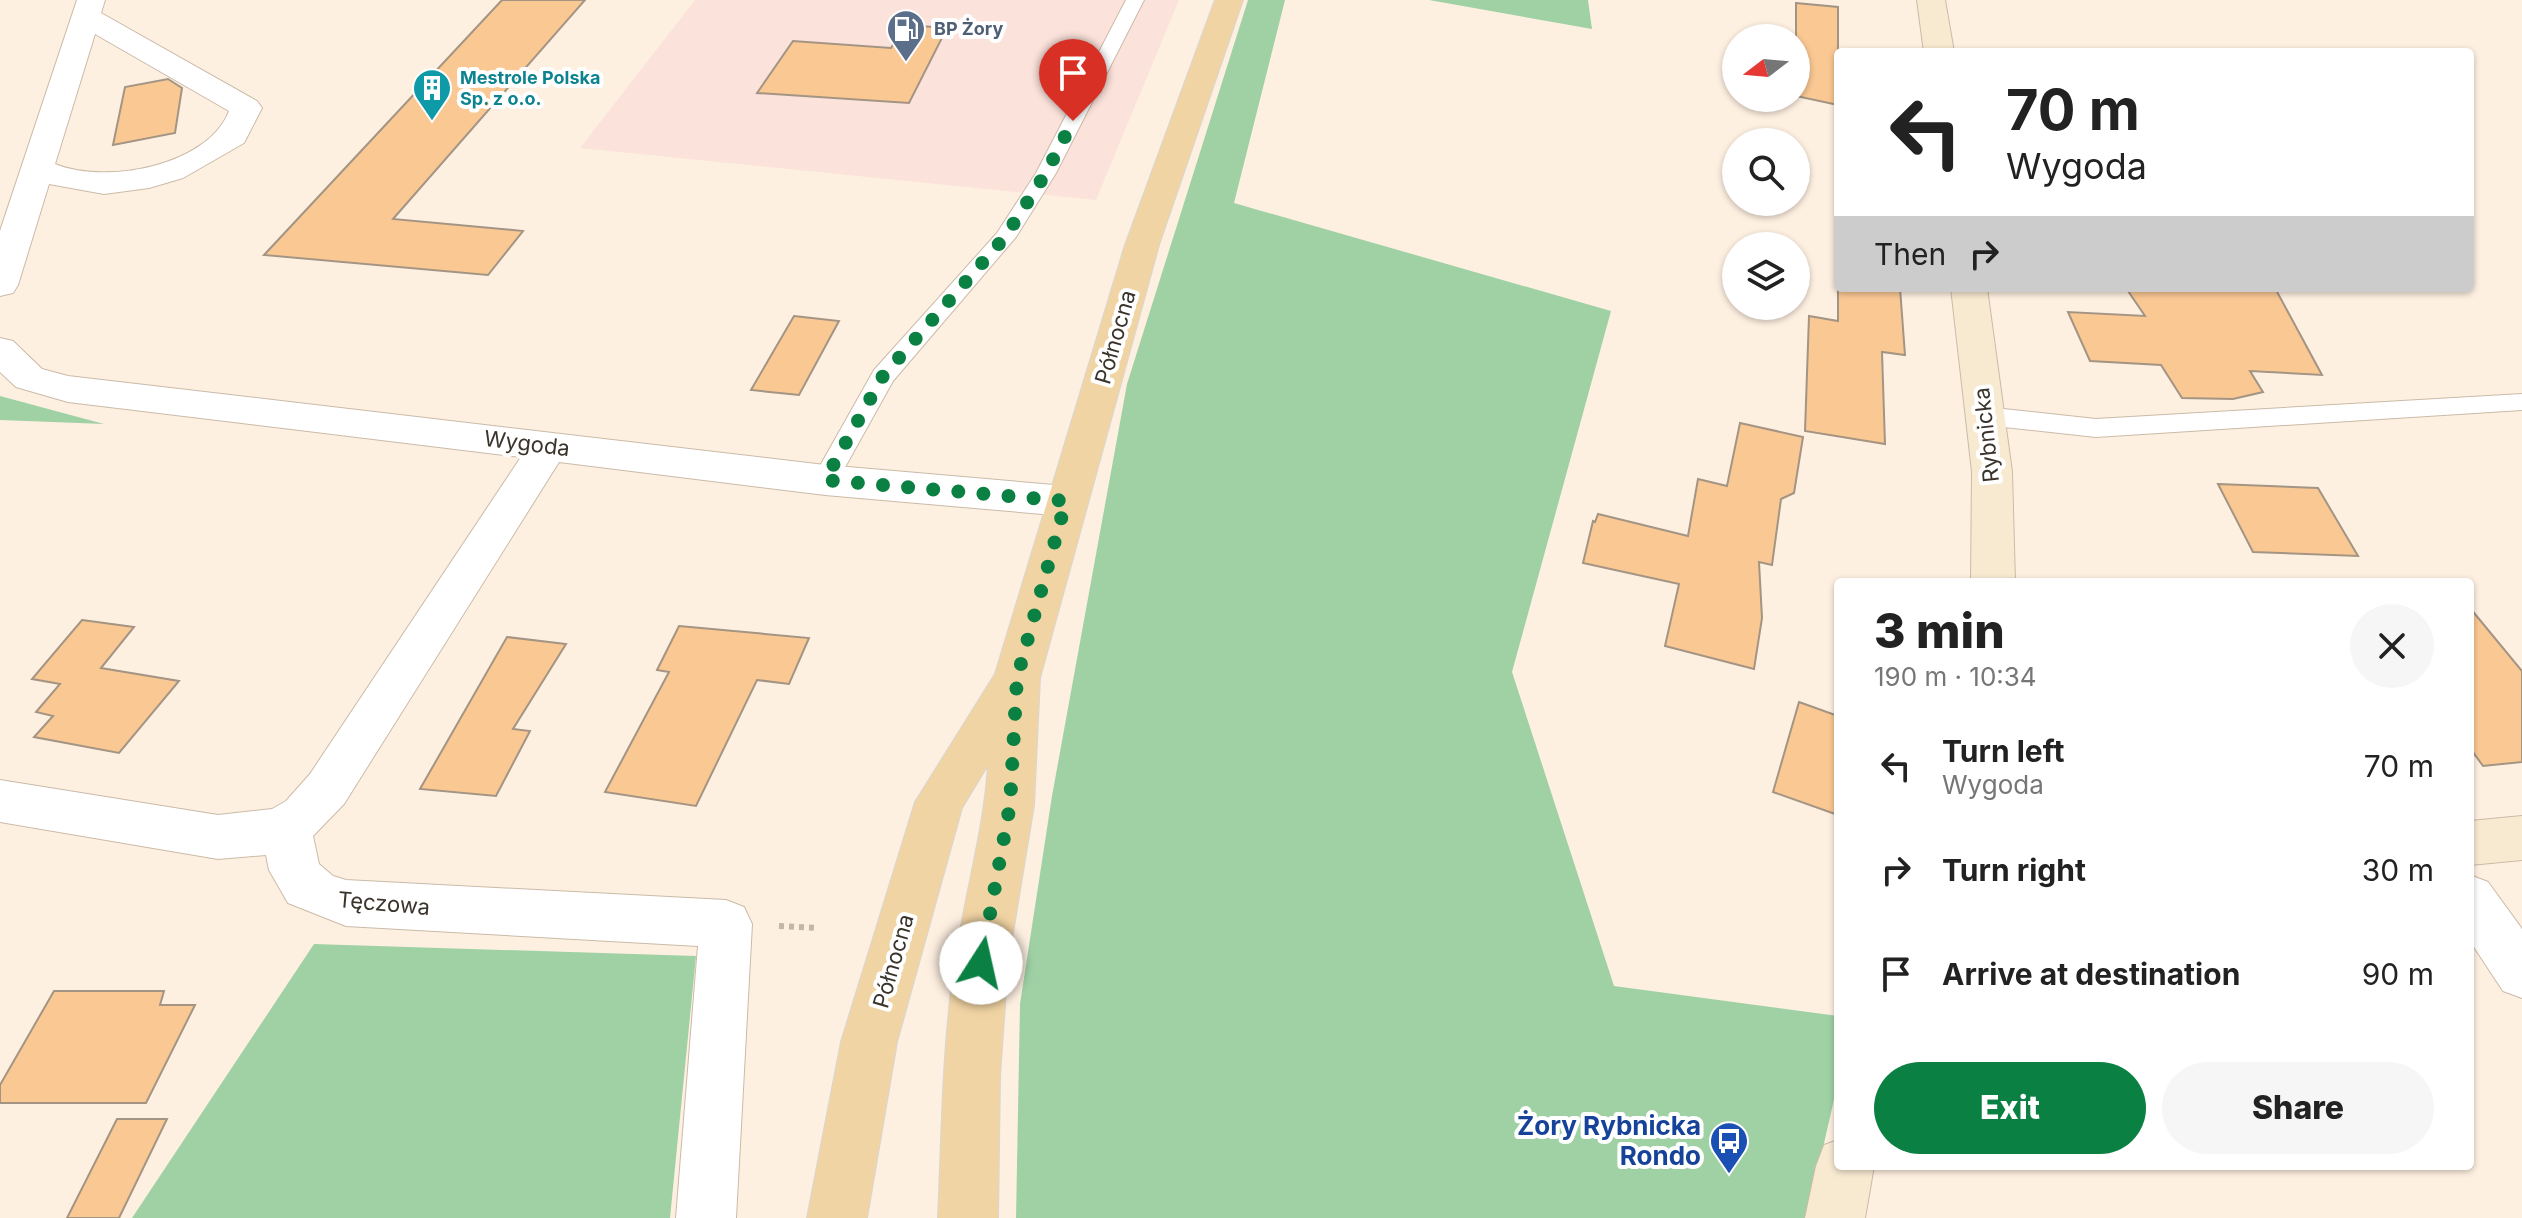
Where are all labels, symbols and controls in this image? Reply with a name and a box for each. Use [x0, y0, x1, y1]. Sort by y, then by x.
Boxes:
fuel station icon: BP Żory [885, 8, 927, 63]
place label: BP Żory [934, 18, 1003, 39]
north arrow [1722, 24, 1810, 112]
map controls [1722, 24, 1810, 320]
pin [1039, 39, 1107, 121]
icon: arrive [1051, 51, 1095, 95]
building icon: Mestrole Polska Sp. z o.o. [411, 67, 453, 122]
place label: Mestrole Polska Sp. z o.o. [460, 67, 600, 109]
text: 70 m [2006, 76, 2140, 144]
icon: left [1874, 80, 1978, 184]
button: search [1722, 128, 1810, 216]
text: Wygoda [2006, 144, 2147, 188]
button: layers [1722, 232, 1810, 320]
icon: right [1962, 232, 2006, 276]
text: Then [1874, 236, 1946, 272]
street label: Północna [1089, 287, 1141, 387]
street label: Rybnicka [1968, 386, 2004, 484]
street label: Wygoda [483, 425, 571, 461]
text: 3 min [1874, 601, 2005, 660]
button: close [2350, 604, 2434, 688]
text: 190 m · 10:34 [1874, 661, 2037, 692]
text: Turn left [1942, 733, 2064, 769]
icon: left [1874, 744, 1918, 788]
text: 70 m [2364, 748, 2434, 784]
text: Wygoda [1942, 769, 2044, 800]
icon: right [1874, 848, 1918, 892]
text: Turn right [1942, 852, 2086, 888]
text: 30 m [2362, 852, 2434, 888]
street label: Tęczowa [337, 886, 431, 920]
street label: Północna [867, 911, 919, 1011]
position arrow [939, 921, 1023, 1005]
icon: arrive [1874, 952, 1918, 996]
text: Arrive at destination [1942, 956, 2240, 992]
text: 90 m [2362, 956, 2434, 992]
button: Exit [1874, 1062, 2146, 1154]
button: Share [2162, 1062, 2434, 1154]
place label: Żory Rybnicka Rondo [1517, 1110, 1701, 1171]
bus stop icon: Żory Rybnicka Rondo [1708, 1120, 1750, 1175]

